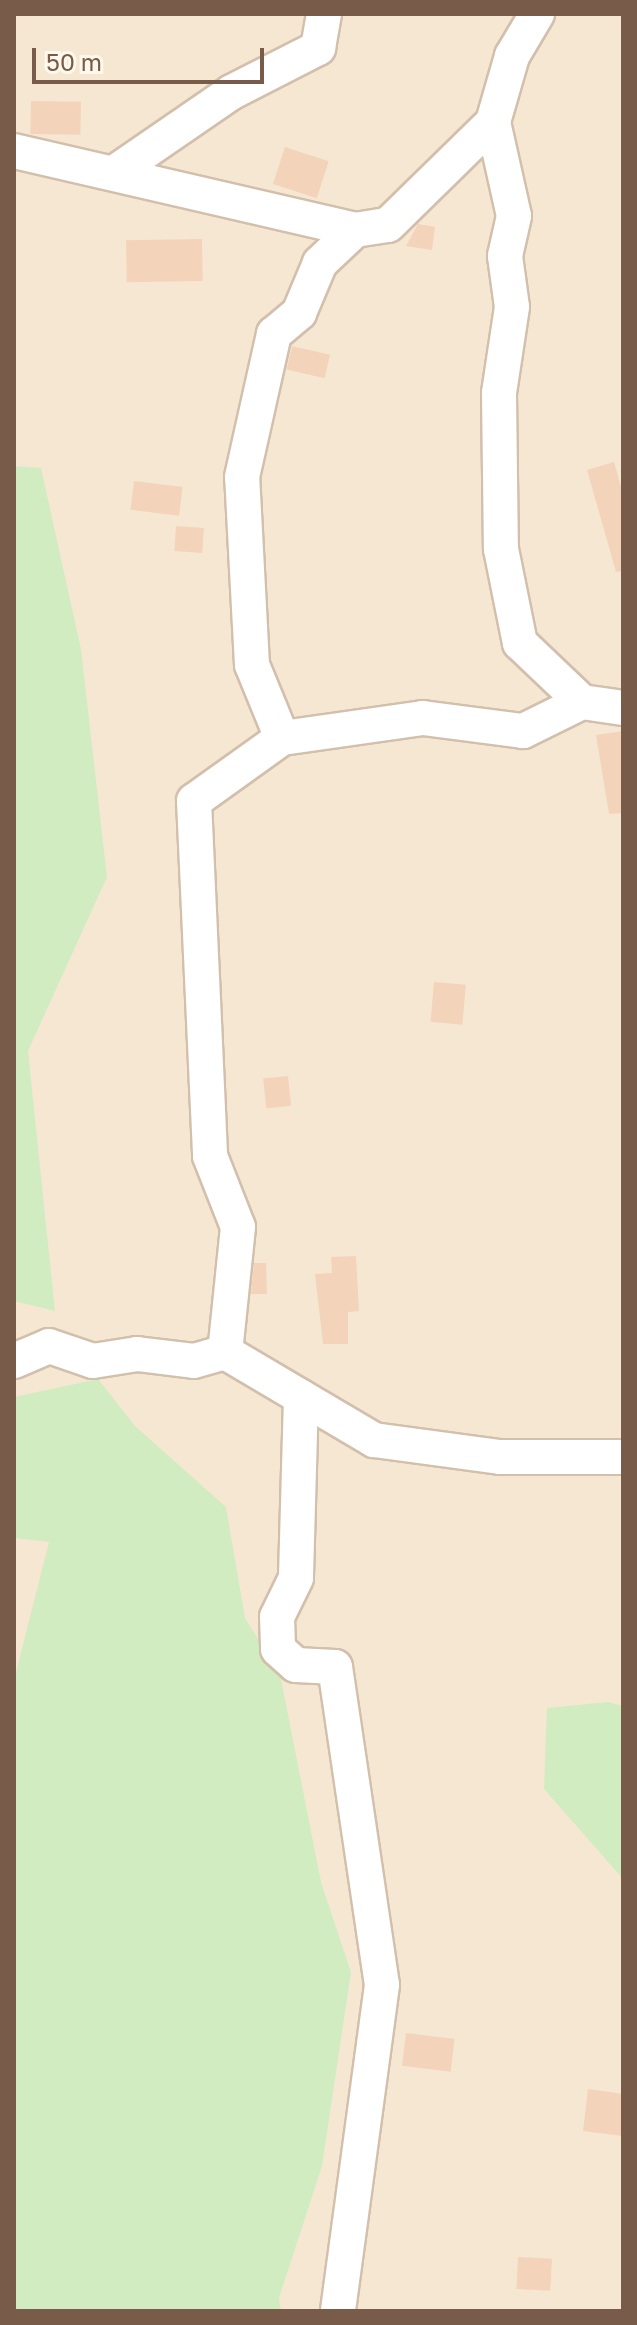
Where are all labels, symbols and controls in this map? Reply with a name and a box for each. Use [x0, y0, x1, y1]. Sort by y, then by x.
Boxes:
scale bar [36, 32, 268, 82]
text: 50 m [46, 47, 102, 76]

